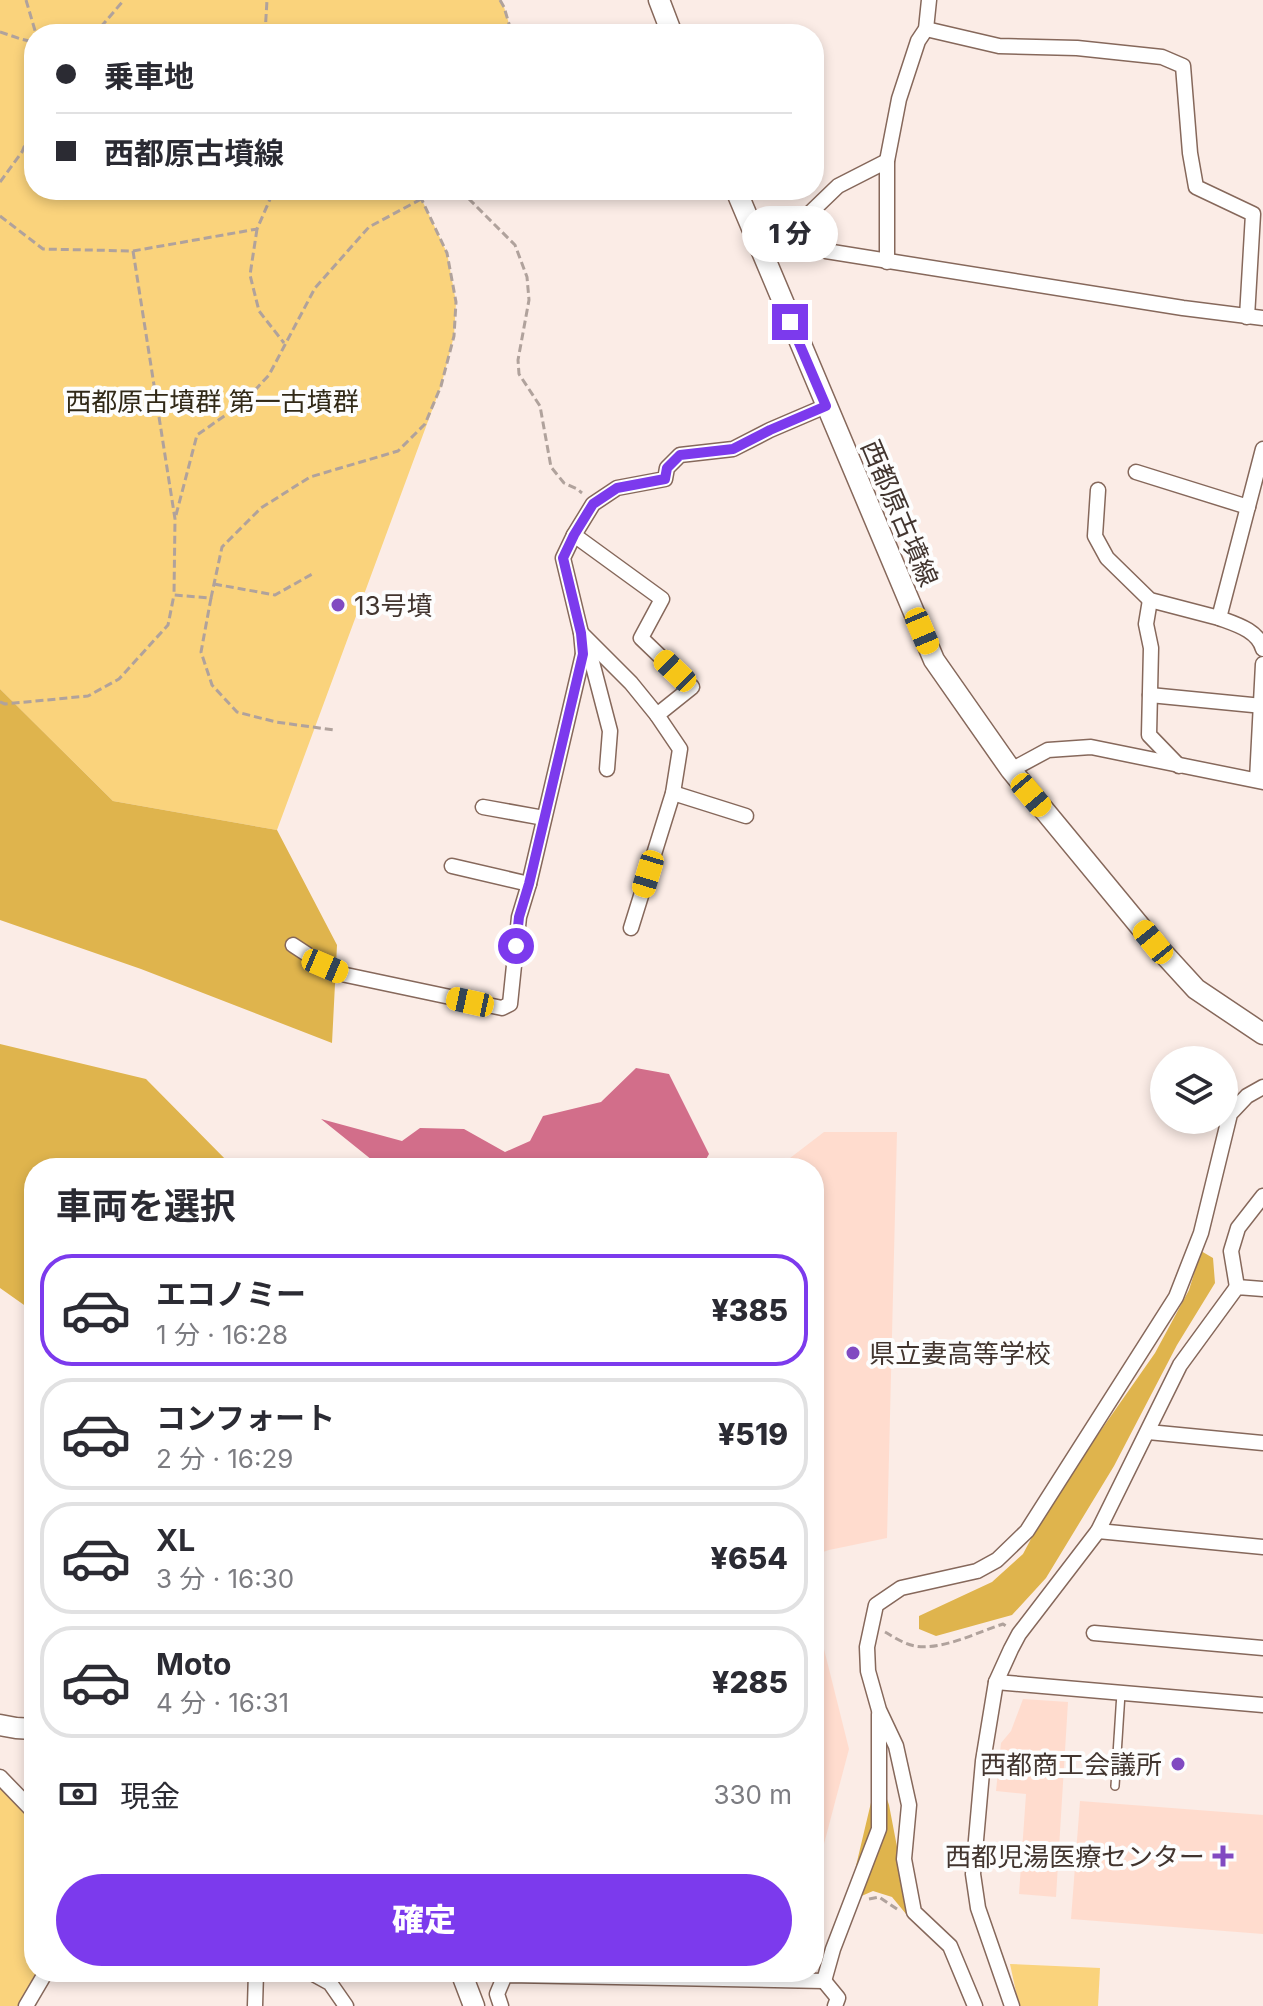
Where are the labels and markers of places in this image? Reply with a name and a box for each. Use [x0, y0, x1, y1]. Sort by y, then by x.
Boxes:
place label: 13号墳 [354, 590, 433, 621]
marker: 13号墳 [329, 596, 347, 614]
place label: 県立妻高等学校 [869, 1338, 1051, 1369]
marker: 県立妻高等学校 [844, 1344, 862, 1362]
place label: 西都商工会議所 [980, 1749, 1162, 1780]
marker: 西都商工会議所 [1169, 1755, 1187, 1773]
place label: 西都児湯医療センター [945, 1841, 1205, 1872]
marker: 西都児湯医療センター [1212, 1845, 1234, 1867]

